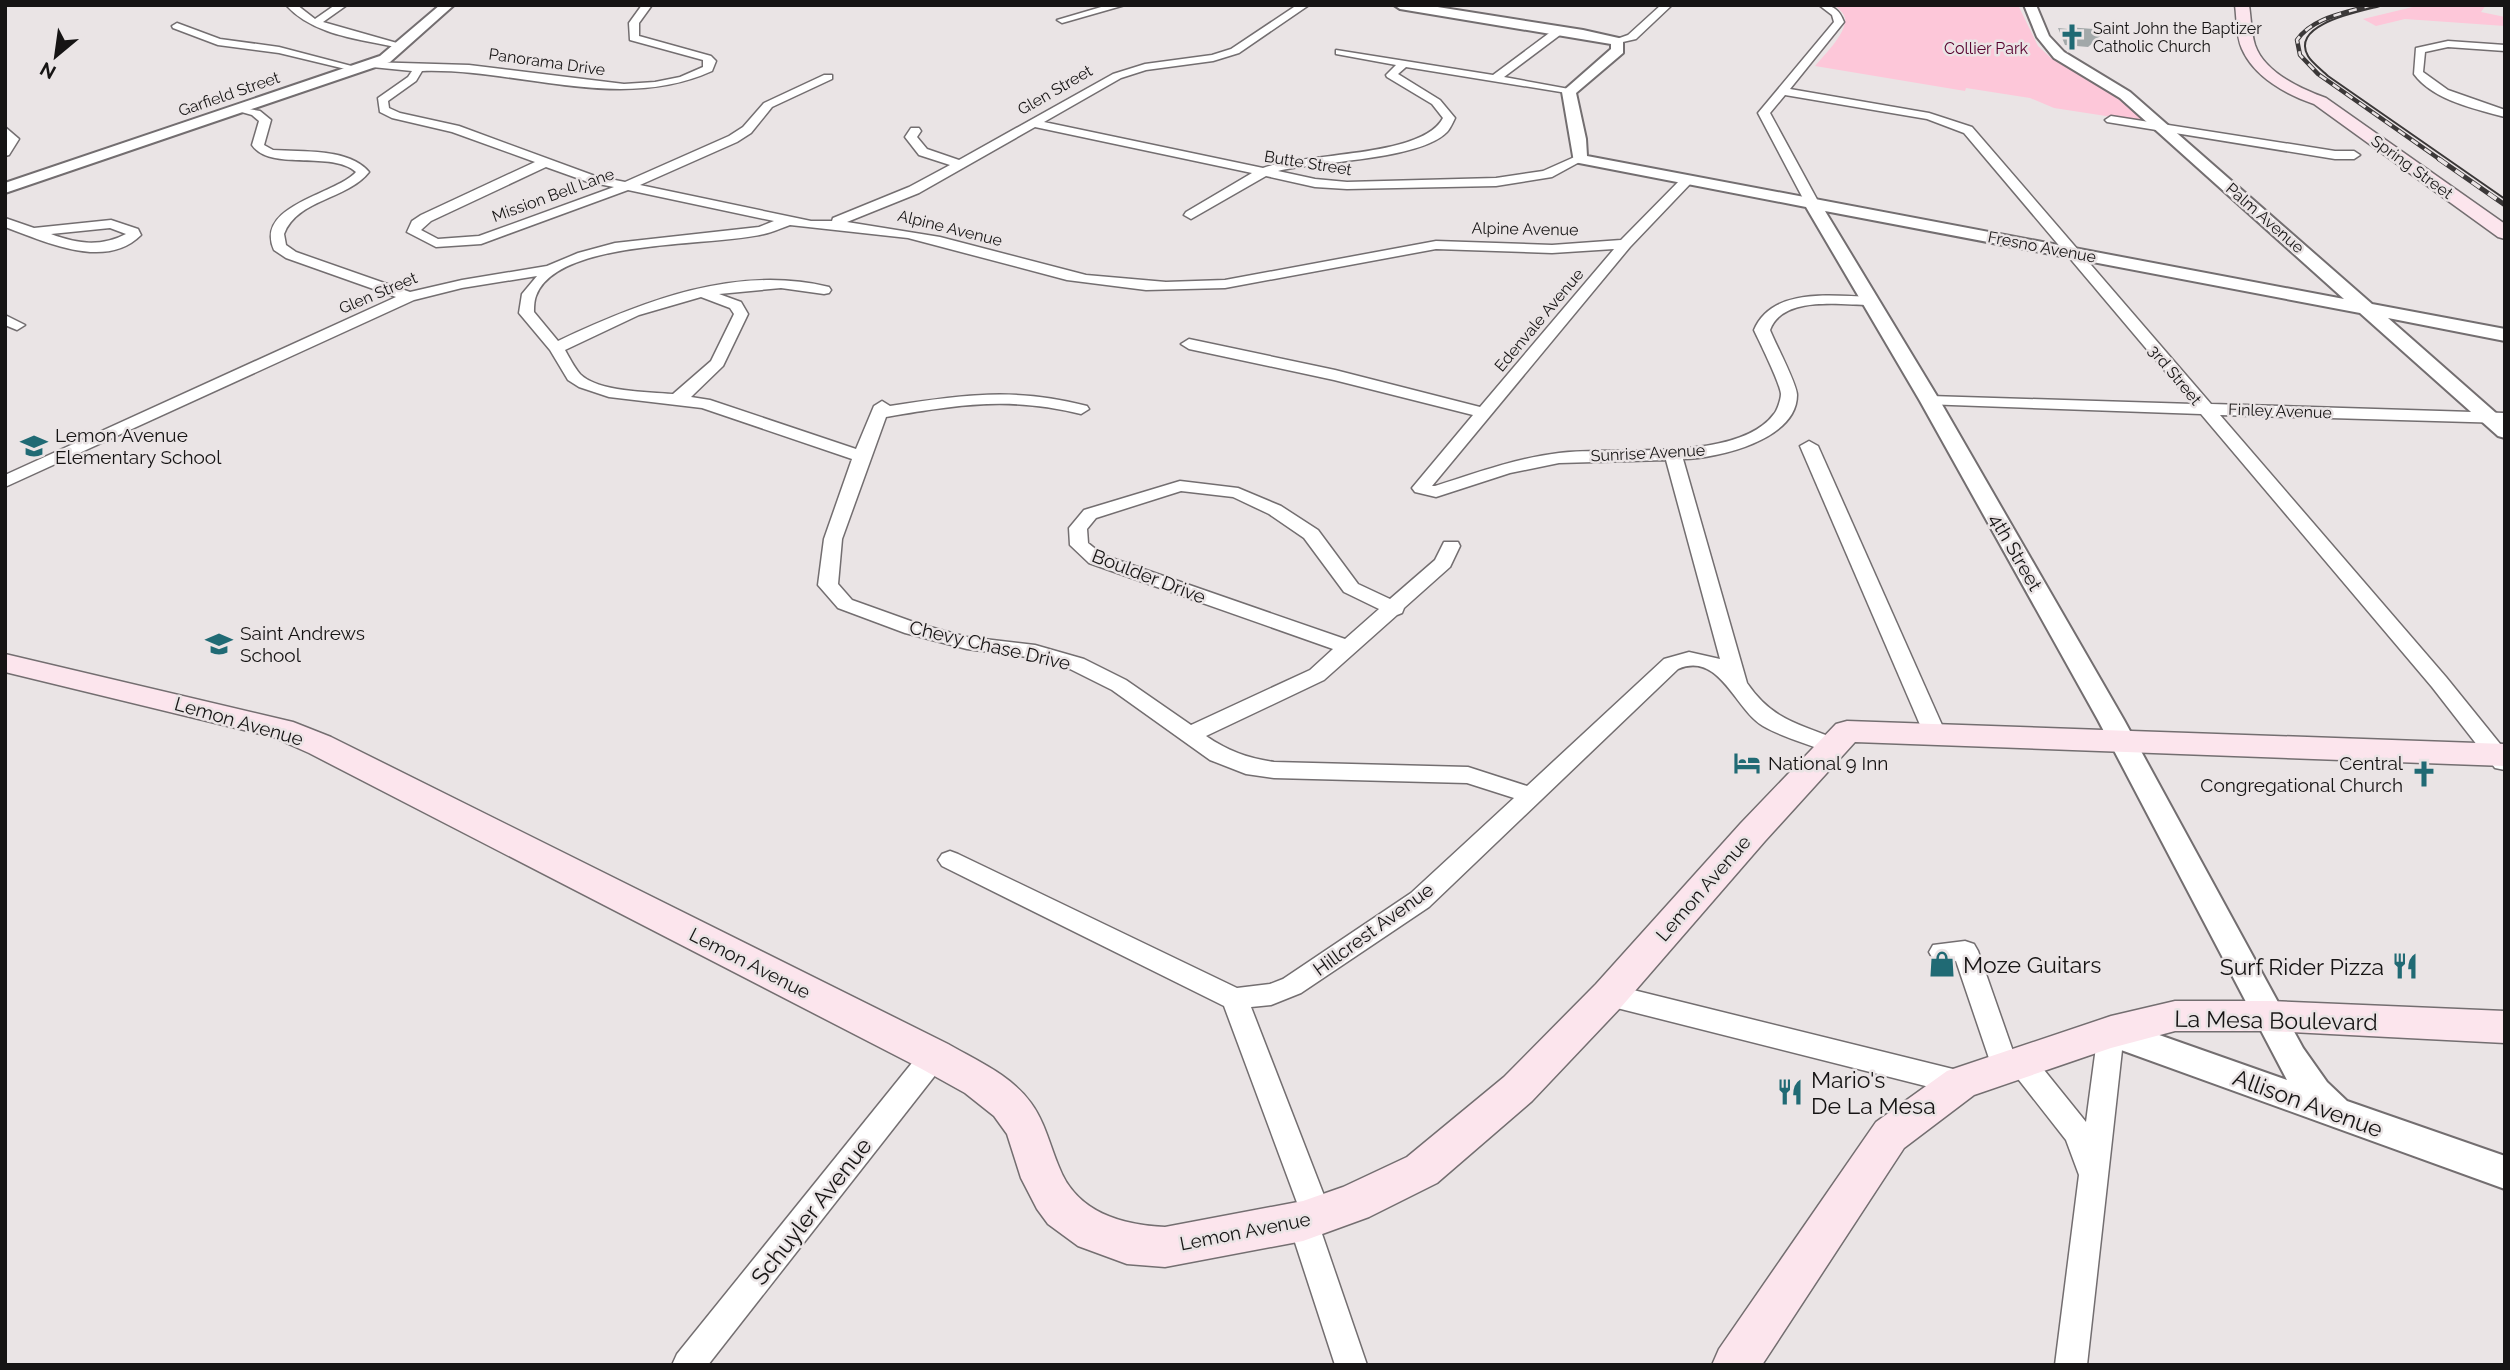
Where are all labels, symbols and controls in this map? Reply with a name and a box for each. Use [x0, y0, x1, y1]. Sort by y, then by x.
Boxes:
place label: Saint John the Baptizer Catholic Church [2093, 19, 2262, 56]
north arrow [21, 21, 91, 91]
church icon: Saint John the Baptizer Catholic Church [2057, 22, 2087, 52]
park label: Collier Park [1944, 39, 2029, 58]
street label: Panorama Drive [488, 44, 606, 80]
text: N [36, 58, 59, 84]
street label: Glen Street [1014, 61, 1096, 119]
street label: Garfield Street [176, 68, 283, 120]
street label: Spring Street [2367, 131, 2457, 203]
street label: Butte Street [1263, 147, 1354, 179]
street label: Mission Bell Lane [489, 164, 617, 226]
street label: Palm Avenue [2222, 179, 2308, 257]
street label: Alpine Avenue [896, 206, 1004, 250]
street label: Alpine Avenue [1471, 219, 1579, 239]
street label: Fresno Avenue [1986, 227, 2098, 267]
street label: Edenvale Avenue [1490, 265, 1588, 375]
street label: Glen Street [336, 268, 420, 318]
street label: 3rd Street [2144, 341, 2206, 409]
street label: Finley Avenue [2228, 400, 2332, 422]
place label: Lemon Avenue Elementary School [55, 424, 222, 468]
school or university icon: Lemon Avenue Elementary School [19, 431, 49, 461]
street label: Sunrise Avenue [1590, 441, 1706, 465]
street label: 4th Street [1985, 510, 2047, 595]
street label: Boulder Drive [1089, 544, 1209, 608]
street label: Chevy Chase Drive [907, 616, 1073, 674]
place label: Saint Andrews School [240, 622, 365, 666]
school or university icon: Saint Andrews School [204, 629, 234, 659]
street label: Lemon Avenue [172, 692, 306, 750]
hotel icon: National 9 Inn [1732, 748, 1762, 778]
place label: National 9 Inn [1768, 752, 1888, 774]
place label: Central Congregational Church [2200, 752, 2404, 796]
church icon: Central Congregational Church [2409, 759, 2439, 789]
street label: Lemon Avenue [1651, 831, 1755, 945]
street label: Hillcrest Avenue [1309, 878, 1437, 980]
street label: Lemon Avenue [686, 923, 814, 1003]
shop icon: Moze Guitars [1927, 949, 1957, 979]
place label: Moze Guitars [1963, 951, 2101, 978]
restaurant icon: Surf Rider Pizza [2390, 951, 2420, 981]
place label: Surf Rider Pizza [2220, 953, 2384, 980]
street label: La Mesa Boulevard [2174, 1005, 2378, 1035]
street label: Allison Avenue [2230, 1063, 2386, 1143]
place label: Mario's De La Mesa [1811, 1066, 1936, 1119]
restaurant icon: Mario's De La Mesa [1775, 1077, 1805, 1107]
street label: Schuyler Avenue [745, 1132, 877, 1290]
street label: Lemon Avenue [1178, 1208, 1312, 1254]

